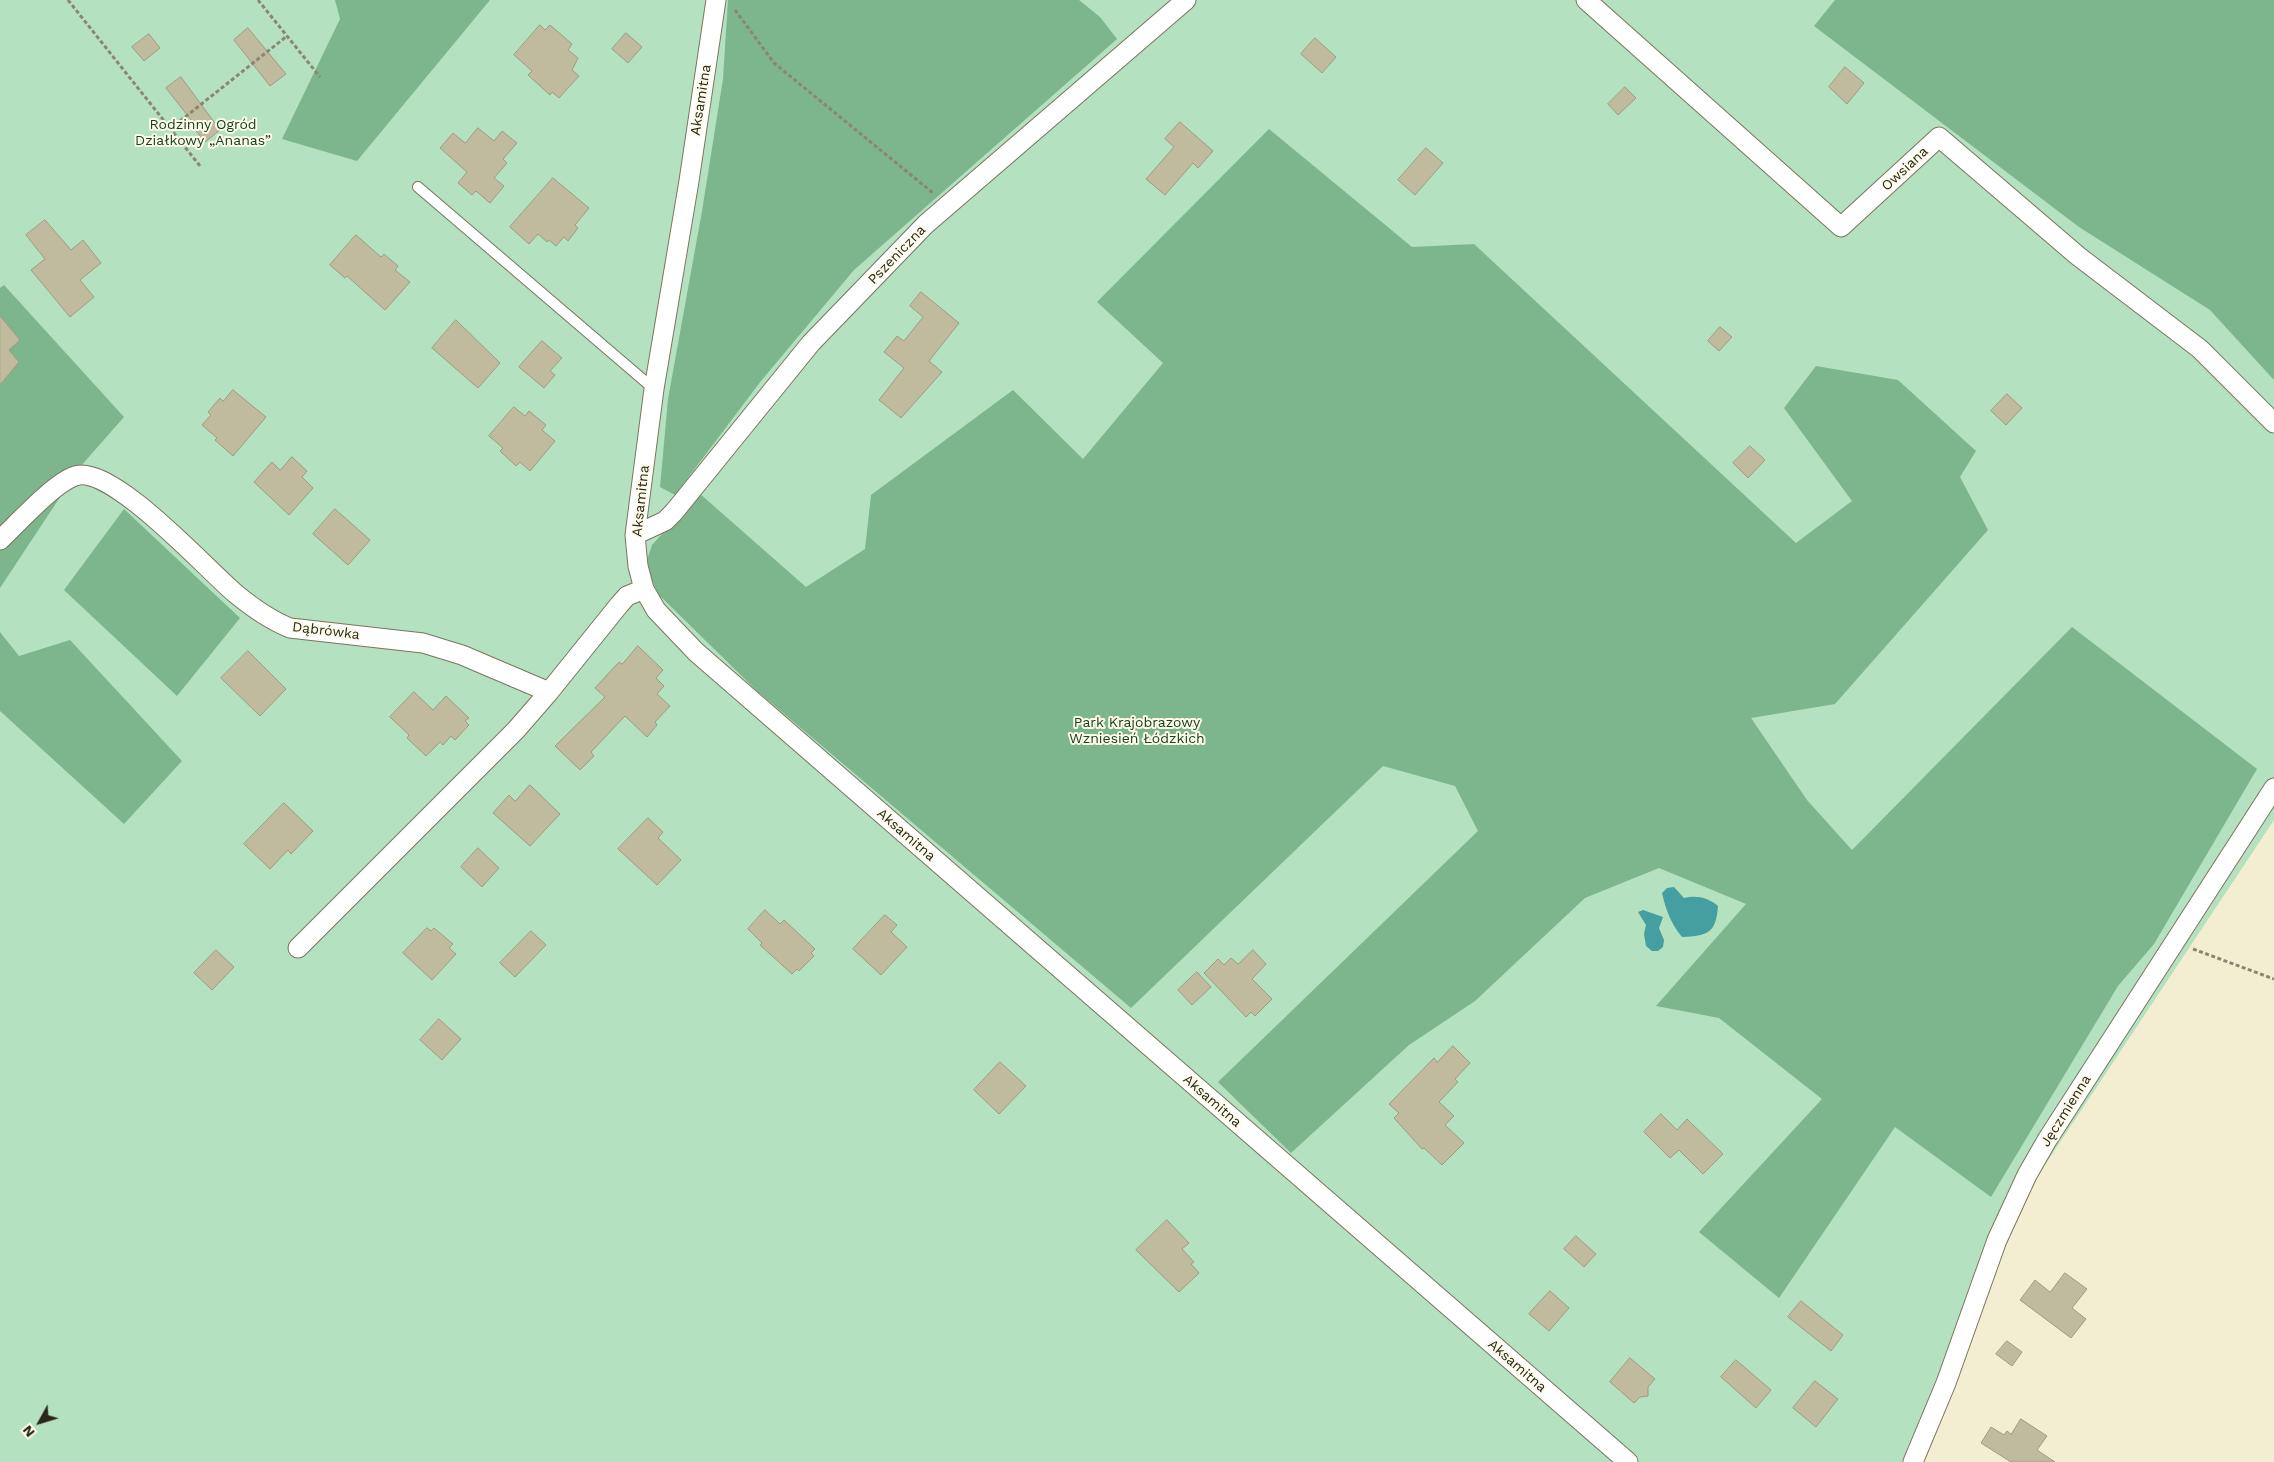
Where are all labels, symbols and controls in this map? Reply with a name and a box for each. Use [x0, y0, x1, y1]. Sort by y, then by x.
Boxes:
street label: Aksamitna [687, 63, 715, 137]
park label: Rodzinny Ogród Działkowy „Ananas” [135, 117, 271, 150]
street label: Owsiana [1878, 143, 1932, 195]
street label: Pszeniczna [865, 222, 929, 288]
street label: Aksamitna [629, 464, 653, 538]
street label: Dąbrówka [291, 619, 361, 643]
park label: Park Krajobrazowy Wzniesień Łódzkich [1069, 715, 1205, 748]
street label: Aksamitna [873, 805, 939, 865]
street label: Aksamitna [1179, 1071, 1245, 1131]
street label: Jęczmienna [2037, 1072, 2095, 1150]
street label: Aksamitna [1484, 1336, 1550, 1396]
north arrow [15, 1397, 65, 1447]
text: N [19, 1422, 38, 1441]

